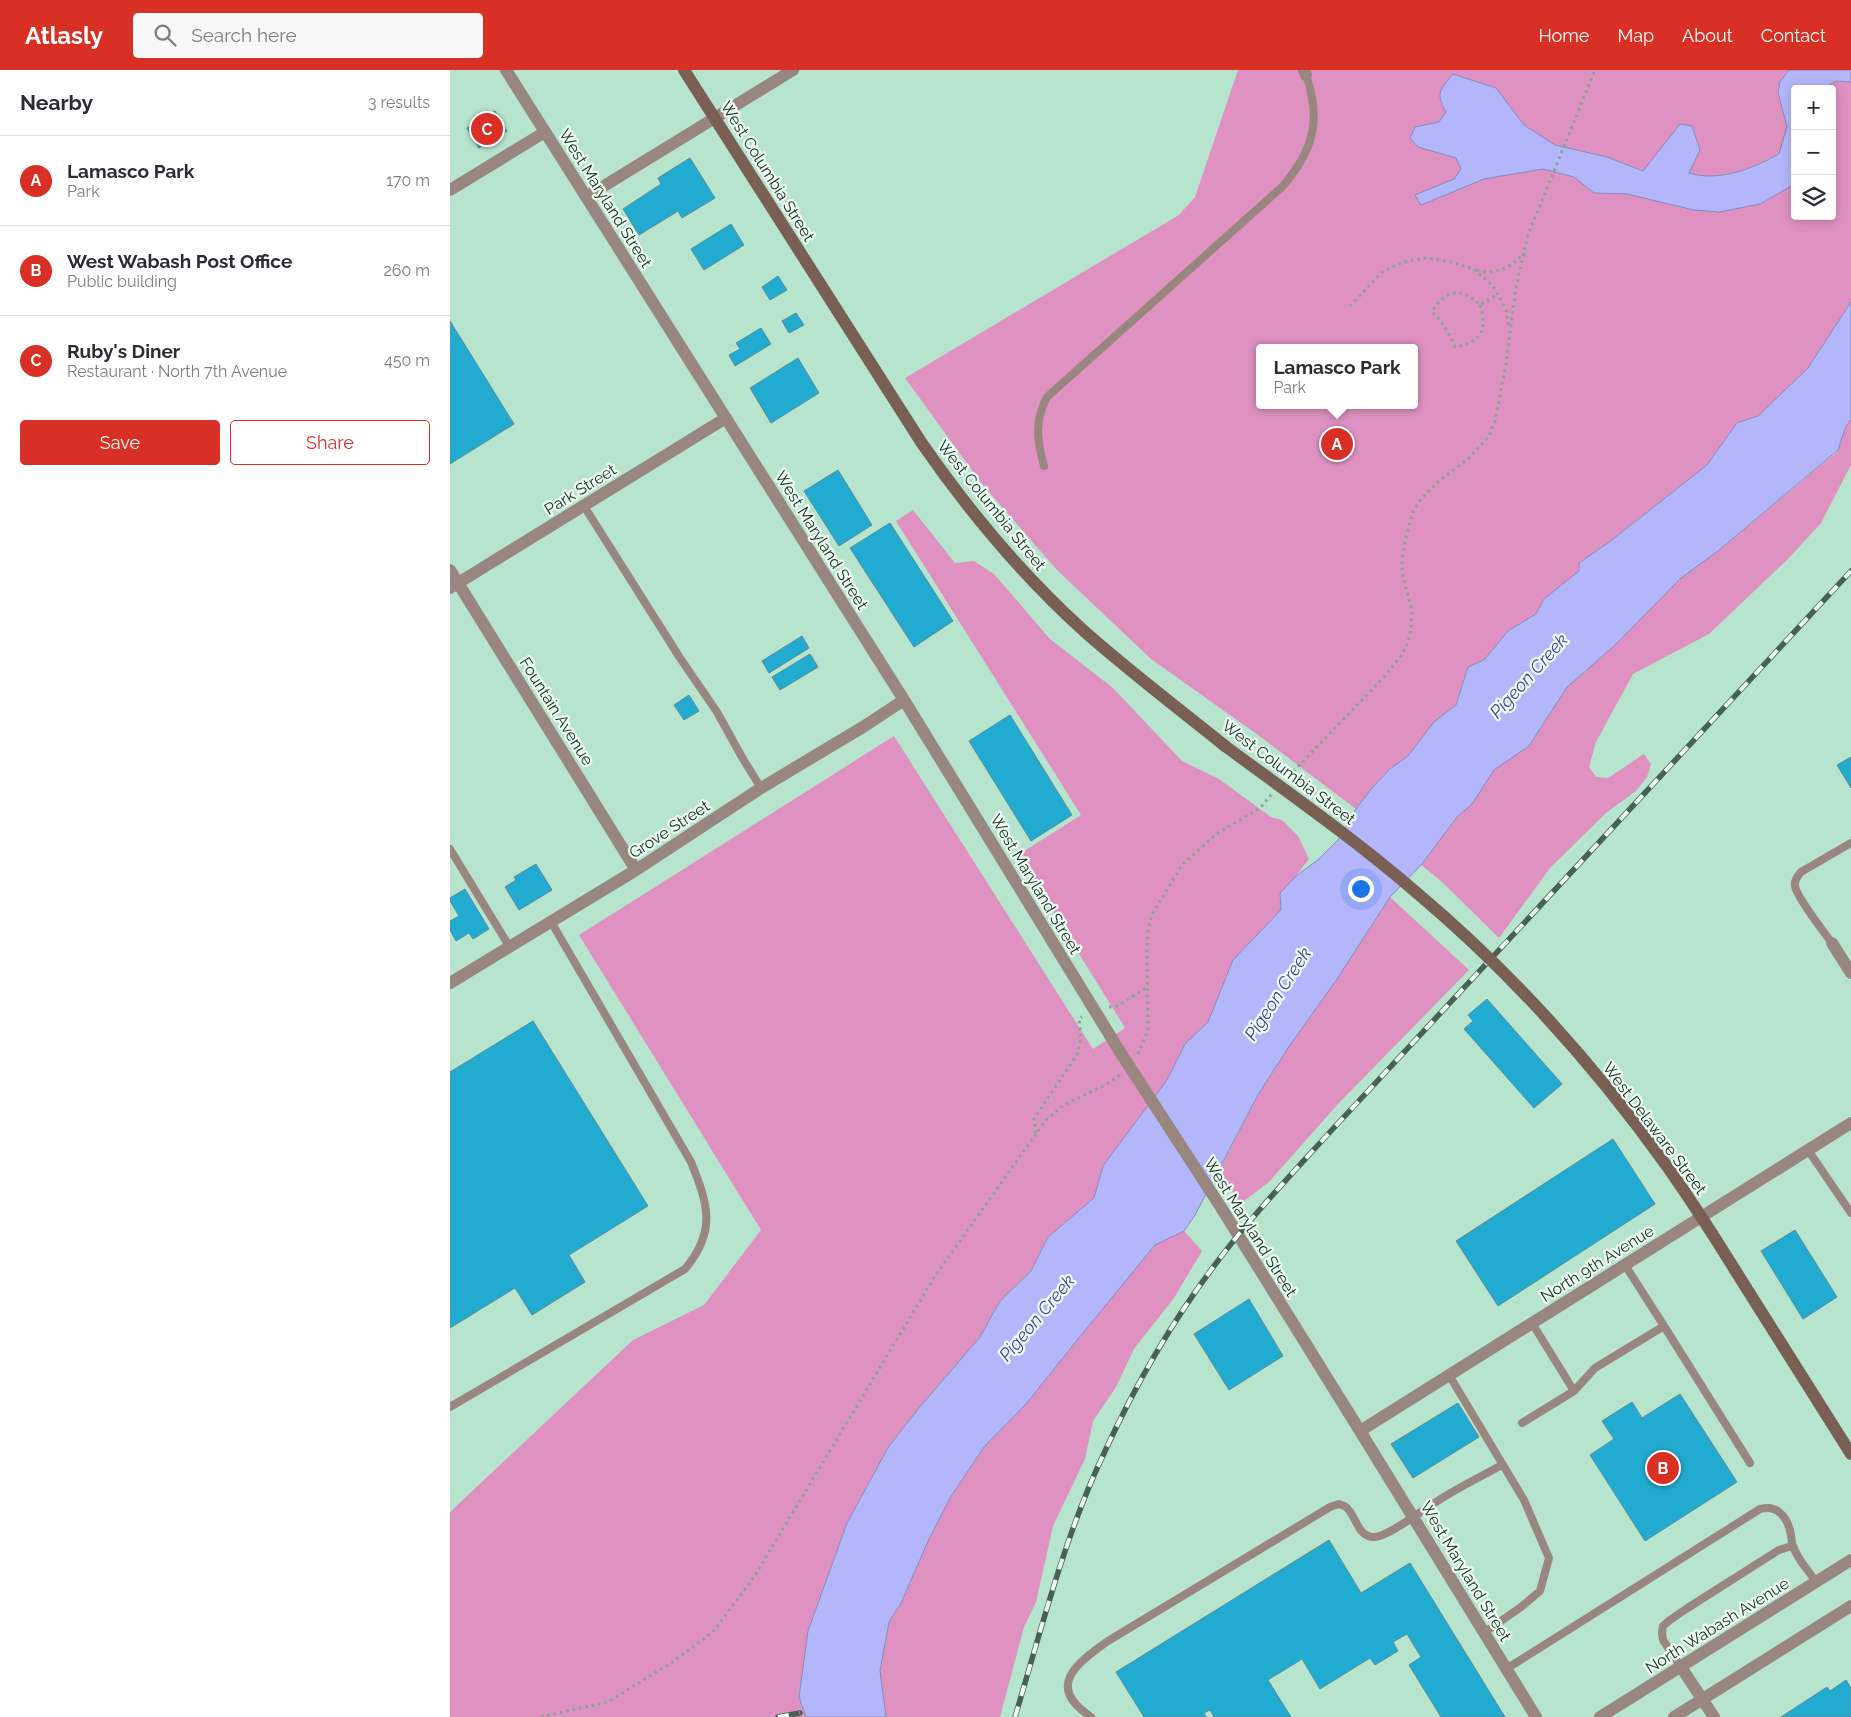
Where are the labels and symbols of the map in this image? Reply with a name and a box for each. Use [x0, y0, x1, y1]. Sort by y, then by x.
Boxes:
street label: West Columbia Street [717, 98, 819, 245]
pin: C [471, 110, 503, 148]
street label: West Maryland Street [555, 125, 656, 272]
pin: A [1321, 425, 1353, 463]
street label: West Columbia Street [933, 436, 1050, 575]
street label: Park Street [541, 460, 620, 519]
street label: West Maryland Street [771, 467, 872, 614]
water label: Pigeon Creek [1485, 629, 1572, 722]
street label: Fountain Avenue [516, 654, 597, 769]
street label: West Columbia Street [1218, 716, 1360, 829]
street label: Grove Street [625, 796, 714, 862]
street label: West Maryland Street [986, 811, 1085, 958]
your location [1348, 876, 1374, 902]
water label: Pigeon Creek [1240, 943, 1316, 1044]
street label: West Delaware Street [1599, 1058, 1711, 1199]
street label: West Maryland Street [1200, 1154, 1301, 1301]
street label: North 9th Avenue [1537, 1221, 1657, 1306]
water label: Pigeon Creek [994, 1270, 1079, 1365]
pin: B [1647, 1449, 1679, 1487]
street label: West Maryland Street [1416, 1498, 1515, 1645]
street label: North Wabash Avenue [1642, 1574, 1793, 1677]

